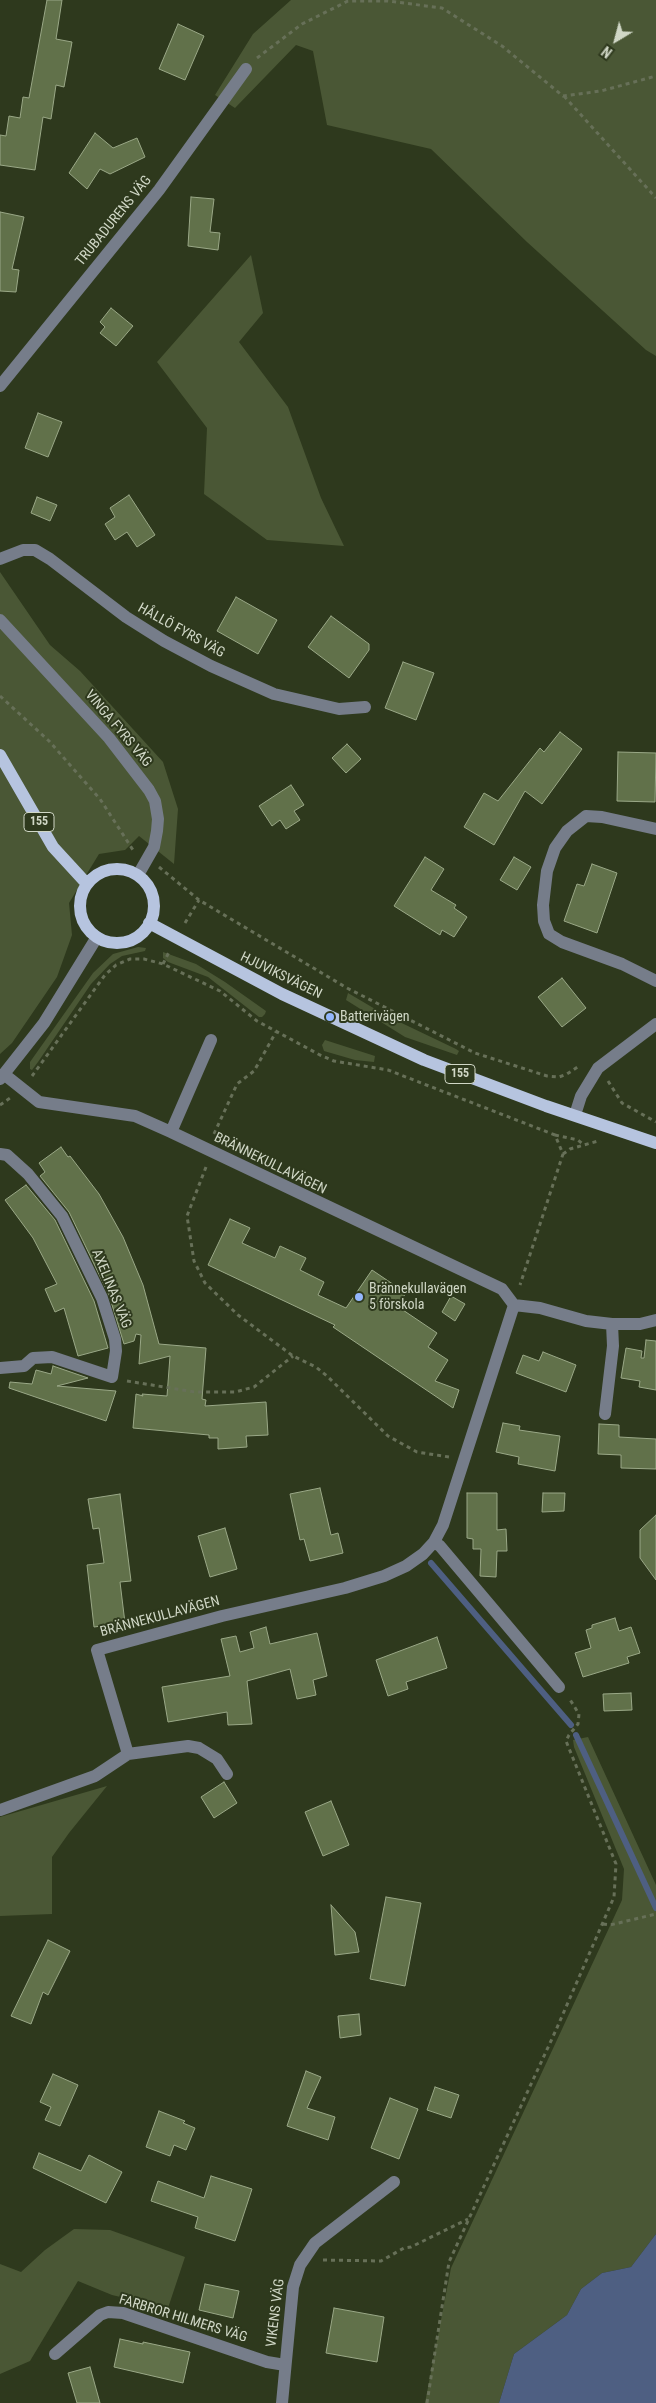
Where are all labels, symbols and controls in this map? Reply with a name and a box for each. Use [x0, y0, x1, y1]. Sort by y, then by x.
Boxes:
north arrow [591, 15, 641, 65]
text: N [599, 43, 615, 61]
street label: TRUBADURENS VÄG [72, 172, 156, 270]
street label: HÅLLÖ FYRS VÄG [135, 600, 227, 662]
street label: VINGA FYRS VÄG [81, 687, 155, 771]
road number: 155 [24, 812, 54, 832]
street label: HJUVIKSVÄGEN [237, 949, 325, 1003]
place label: Batterivägen [340, 1009, 410, 1025]
marker: Batterivägen [324, 1011, 336, 1023]
road number: 155 [445, 1064, 475, 1084]
street label: BRÄNNEKULLAVÄGEN [211, 1129, 329, 1199]
street label: AXELINAS VÄG [88, 1247, 134, 1331]
place label: Brännekullavägen 5 förskola [369, 1281, 466, 1314]
marker: Brännekullavägen 5 förskola [353, 1291, 365, 1303]
street label: BRÄNNEKULLAVÄGEN [98, 1593, 222, 1641]
street label: VIKENS VÄG [263, 2278, 289, 2348]
street label: FARBROR HILMERS VÄG [117, 2292, 249, 2346]

